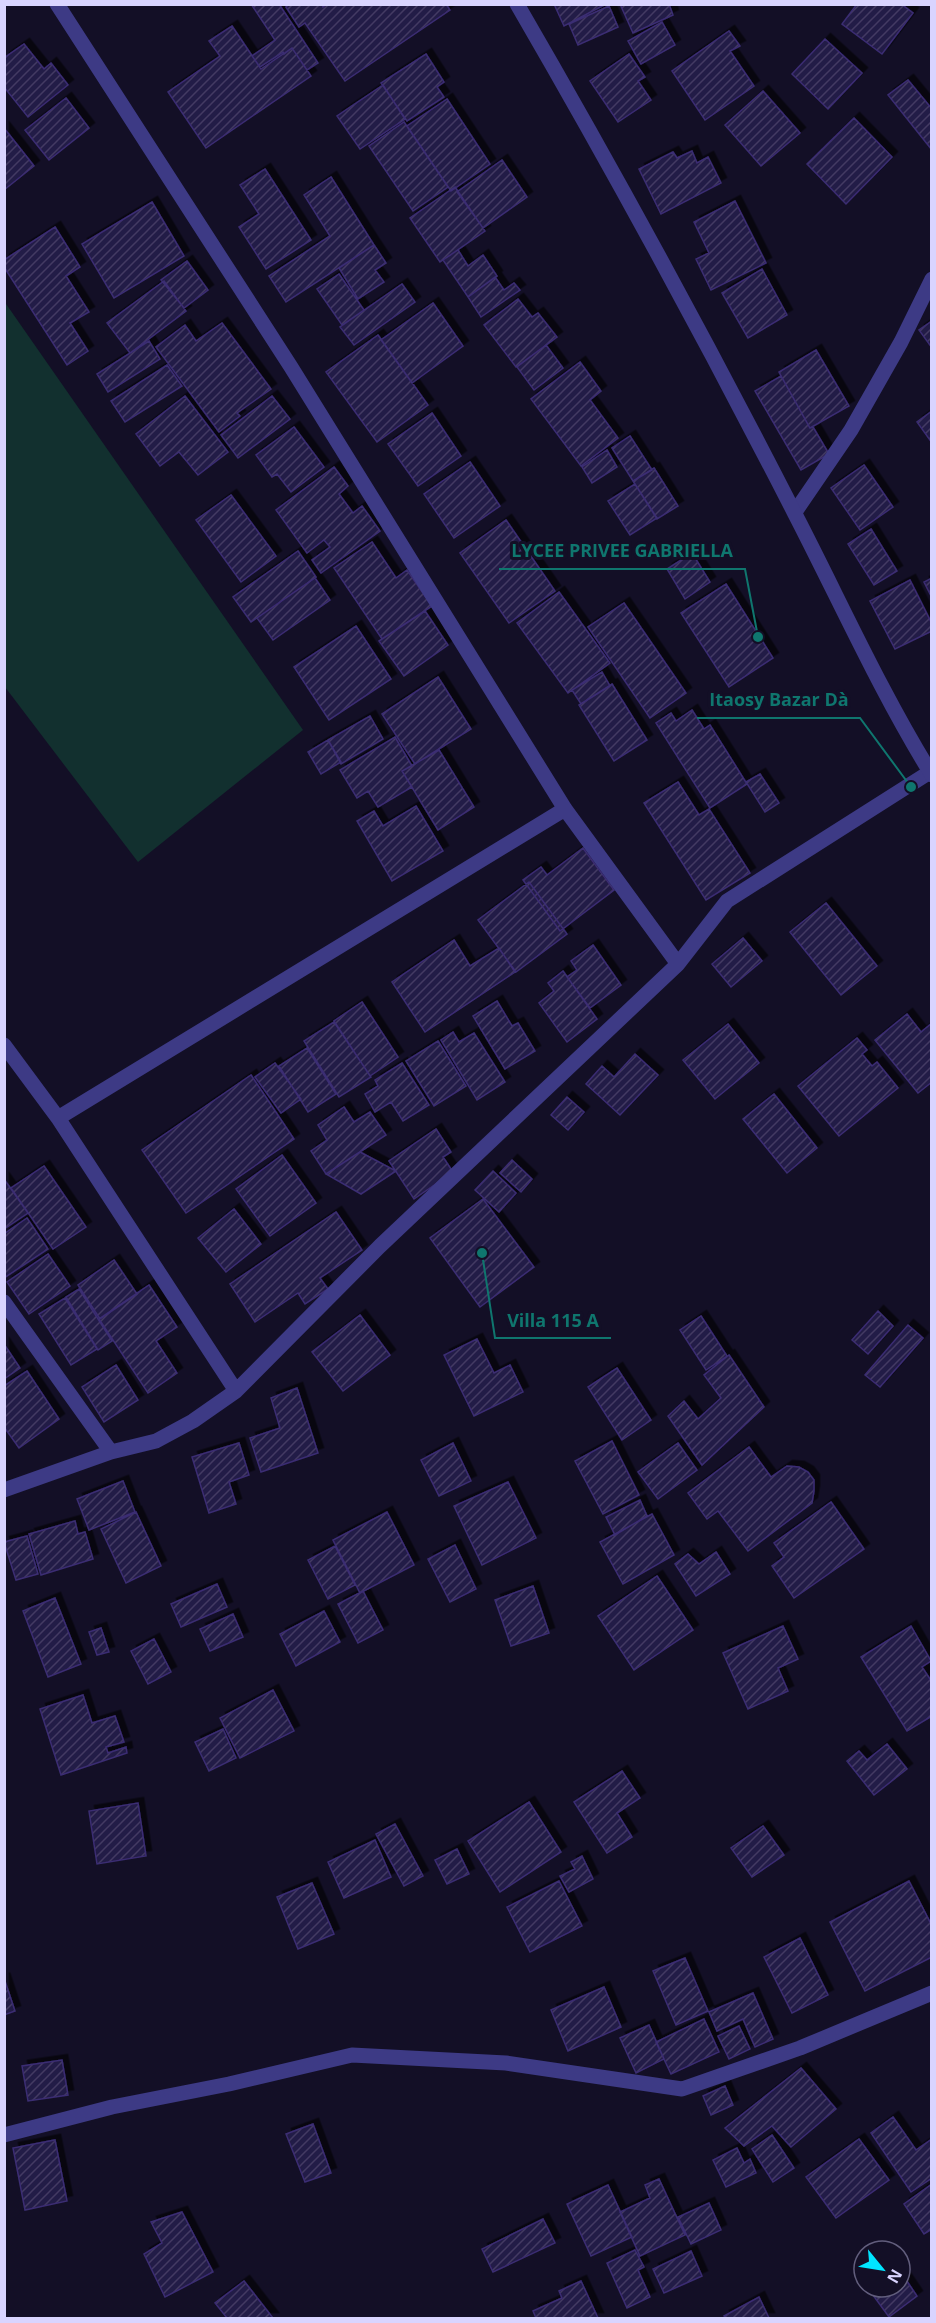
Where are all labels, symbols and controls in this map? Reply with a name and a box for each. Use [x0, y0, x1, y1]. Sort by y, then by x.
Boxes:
callout: LYCEE PRIVEE GABRIELLA [499, 533, 745, 569]
text: LYCEE PRIVEE GABRIELLA [511, 538, 733, 562]
callout: Itaosy Bazar Dà [697, 682, 860, 718]
text: Itaosy Bazar Dà [709, 687, 849, 711]
callout: Villa 115 A [495, 1302, 611, 1338]
text: Villa 115 A [507, 1308, 599, 1332]
north arrow [852, 2239, 912, 2299]
text: N [882, 2265, 908, 2288]

